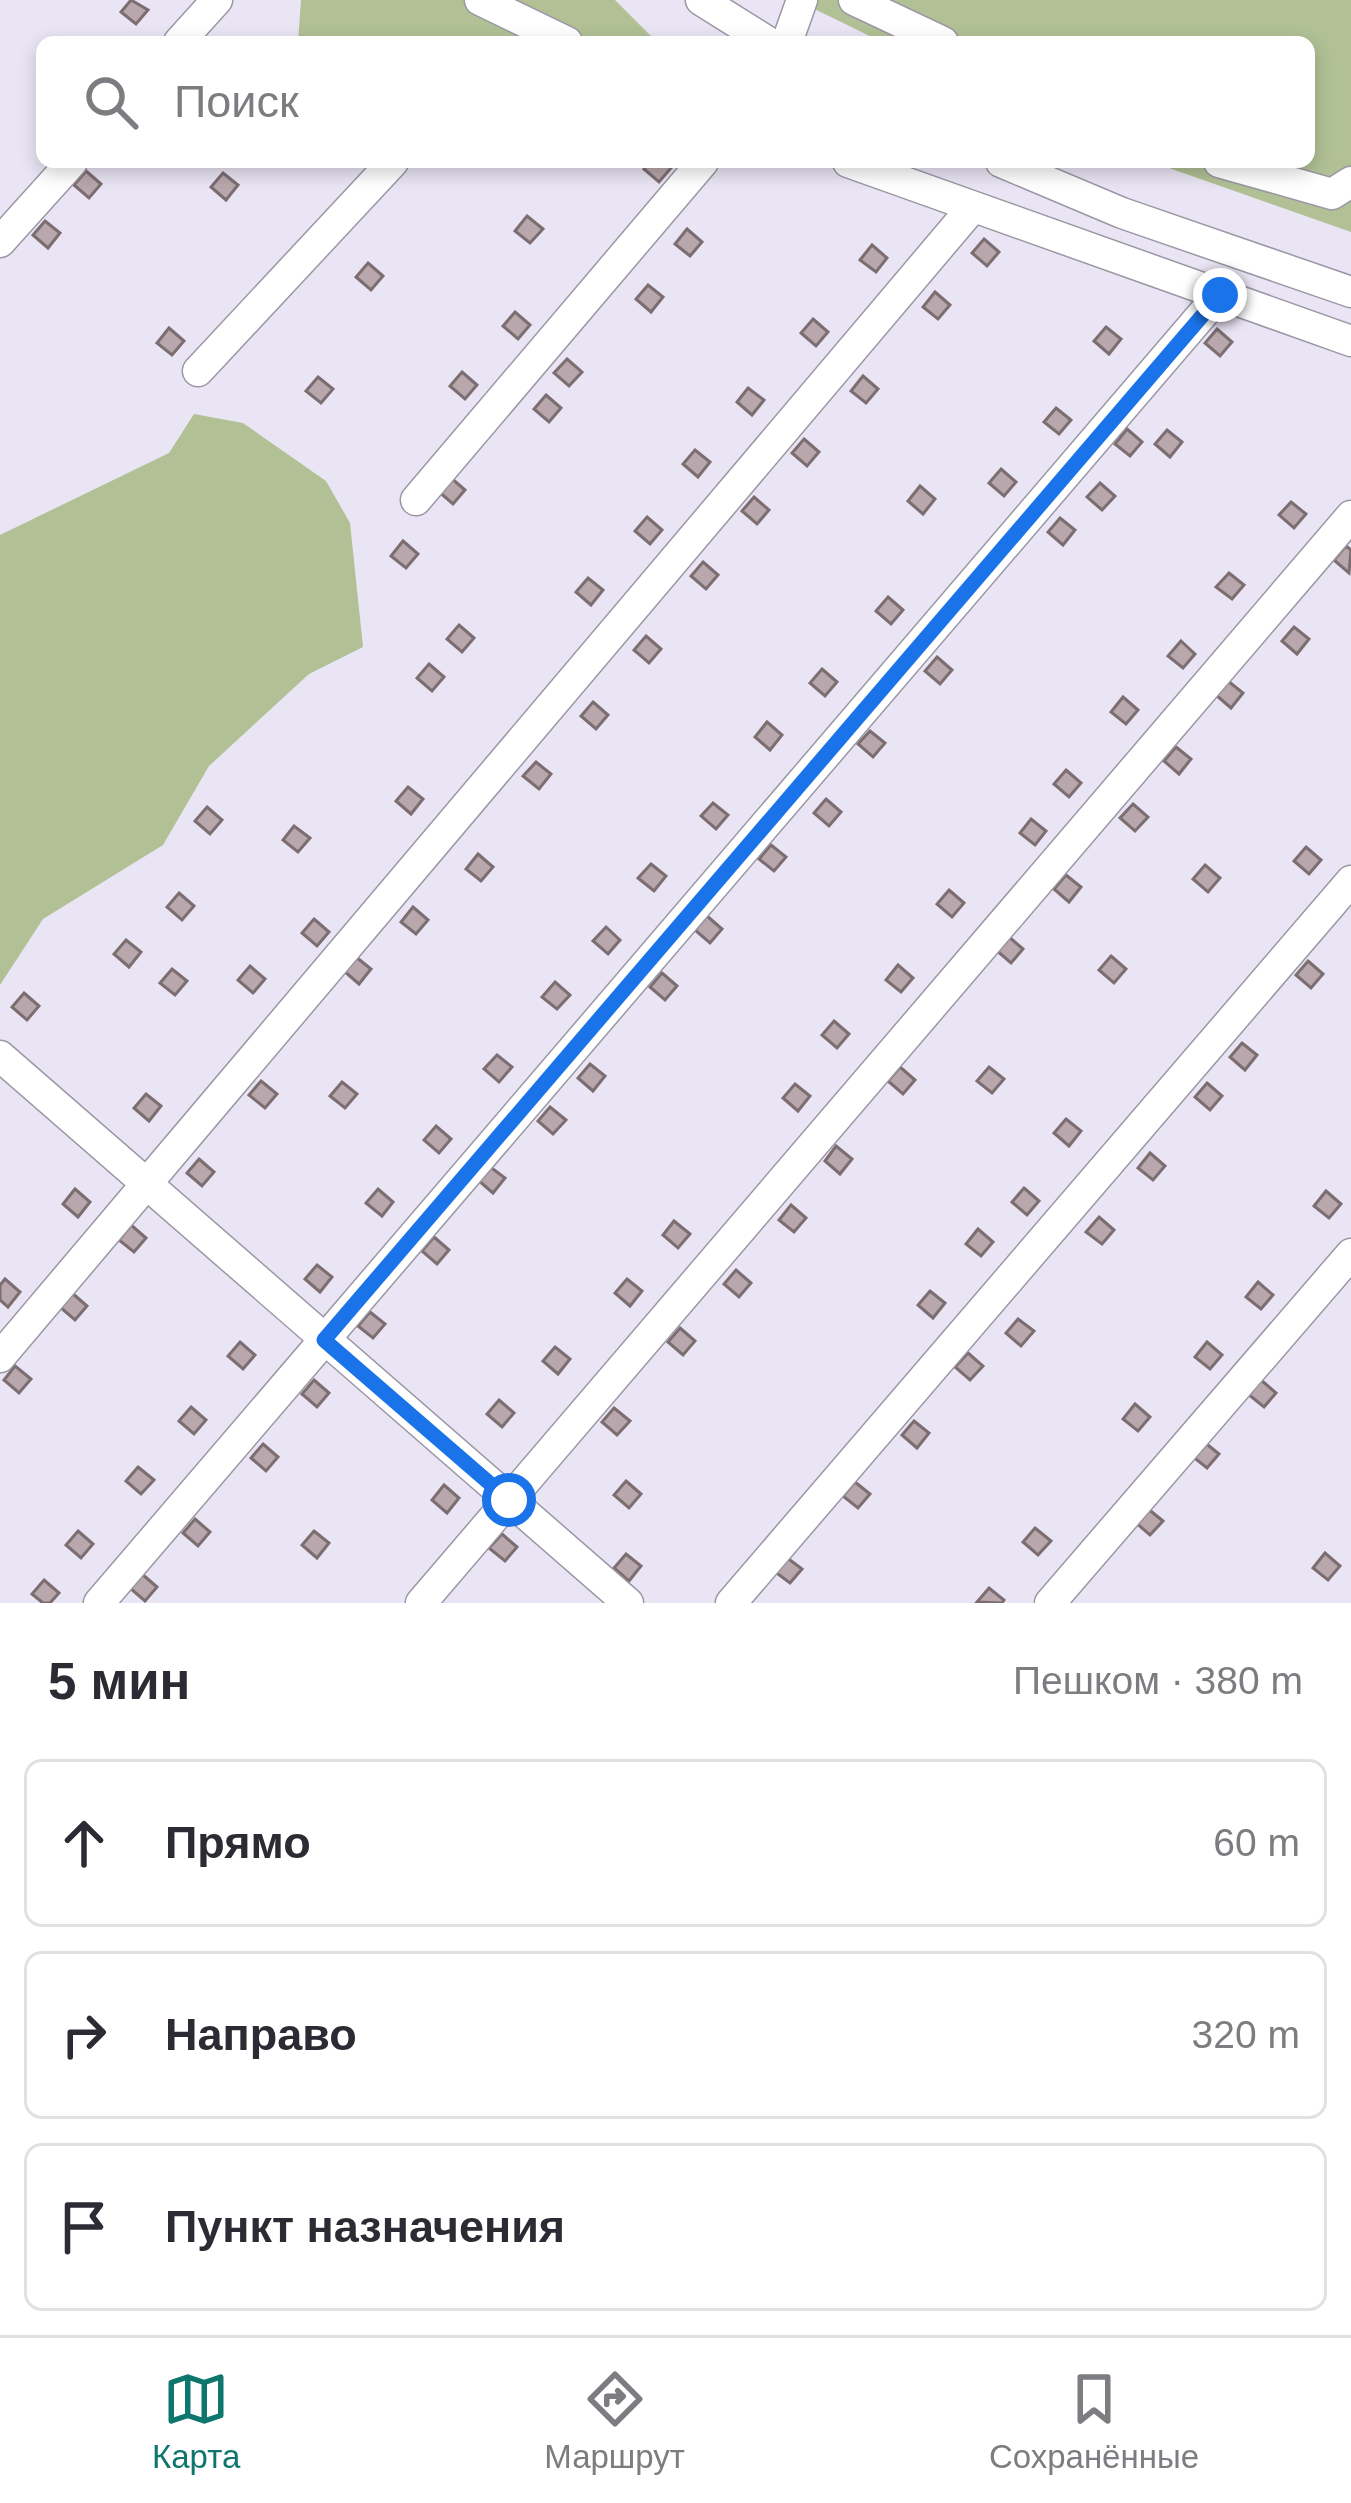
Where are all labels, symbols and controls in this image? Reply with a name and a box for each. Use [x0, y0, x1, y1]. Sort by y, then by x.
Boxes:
search box [36, 36, 1315, 168]
icon: search [78, 69, 144, 135]
text: Поиск [174, 76, 299, 127]
route end [1193, 268, 1247, 322]
route start [482, 1473, 536, 1527]
text: 5 мин [48, 1653, 190, 1710]
text: Пешком · 380 m [1013, 1659, 1303, 1702]
icon: ahead [51, 1810, 117, 1876]
text: Прямо [165, 1817, 311, 1868]
text: 60 m [1213, 1821, 1300, 1864]
icon: right [51, 2002, 117, 2068]
text: Направо [165, 2009, 357, 2060]
text: 320 m [1192, 2013, 1300, 2056]
icon: arrive [51, 2194, 117, 2260]
text: Пункт назначения [165, 2201, 565, 2252]
tab: Карта [152, 2366, 240, 2476]
tab: Маршрут [544, 2366, 685, 2476]
tab: Сохранённые [989, 2366, 1199, 2476]

